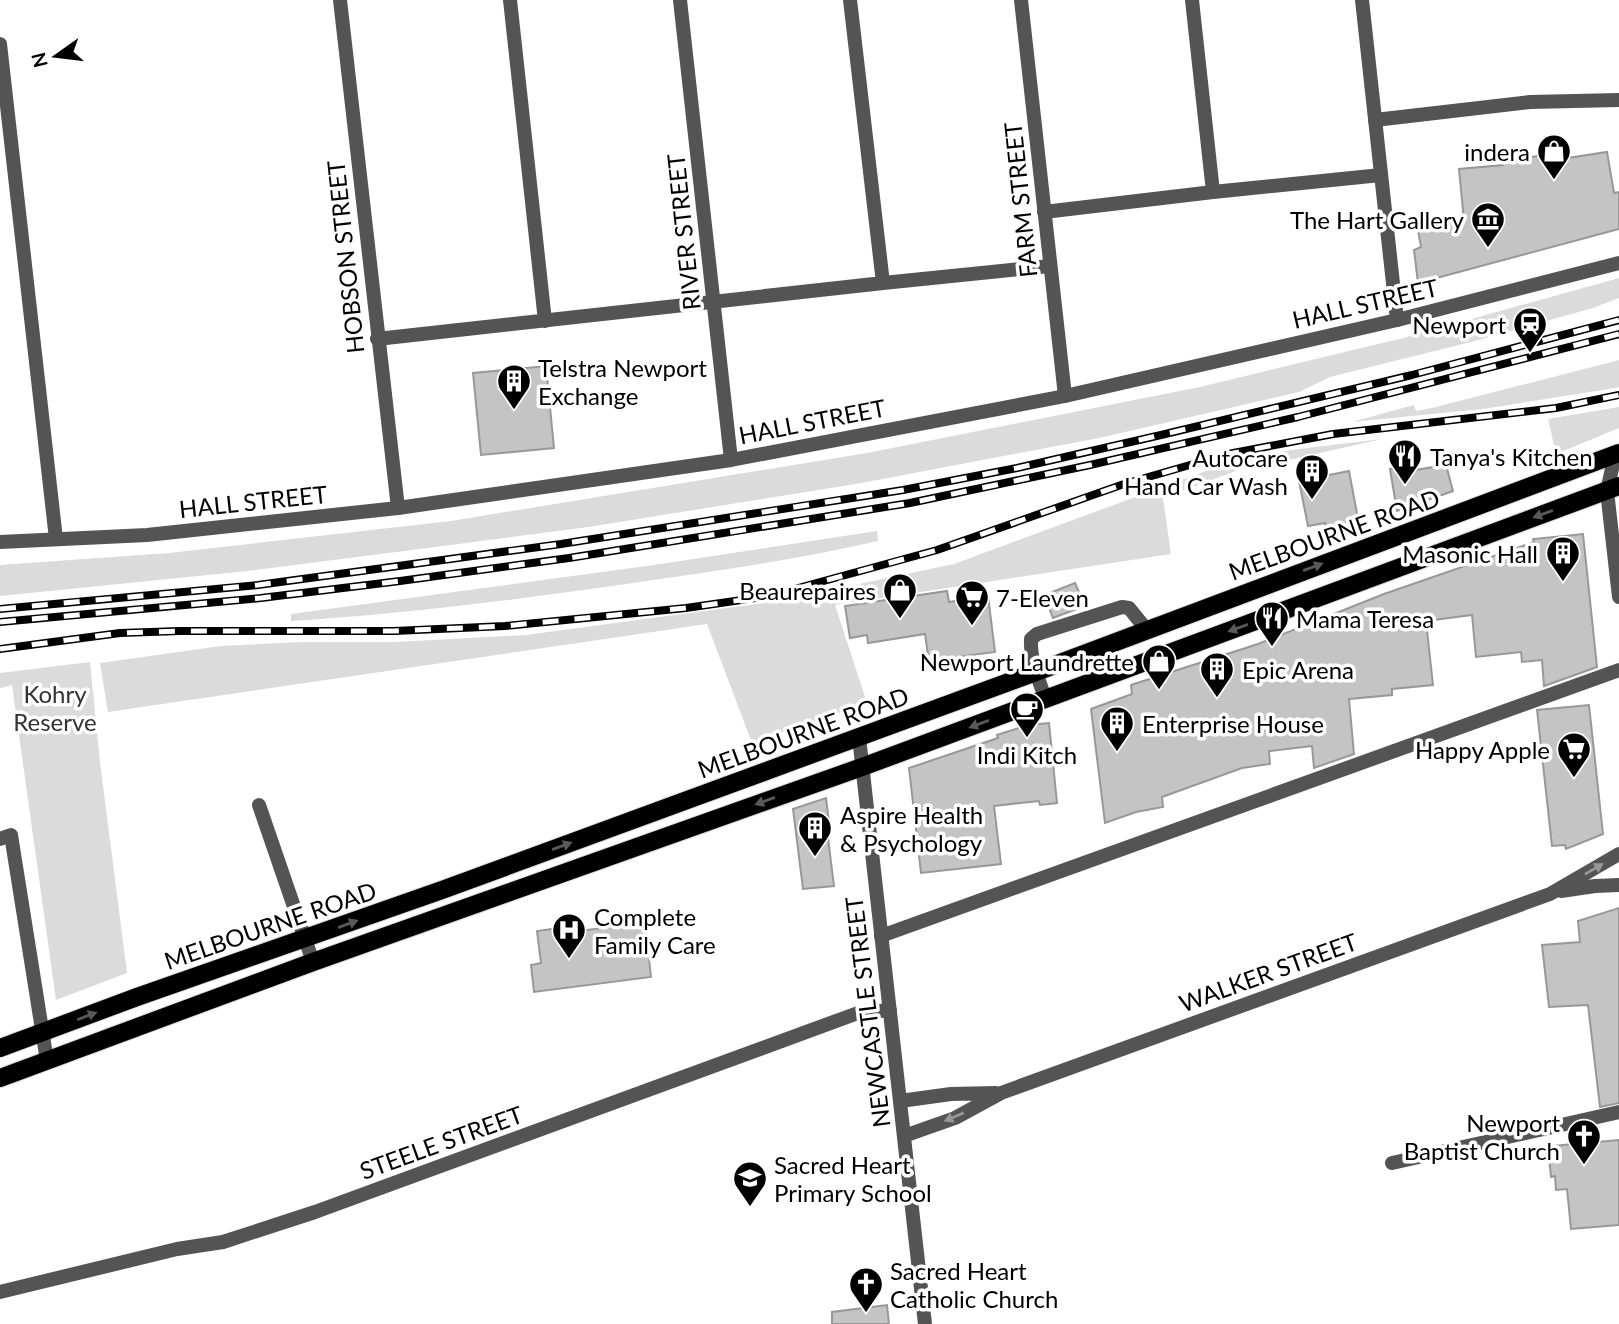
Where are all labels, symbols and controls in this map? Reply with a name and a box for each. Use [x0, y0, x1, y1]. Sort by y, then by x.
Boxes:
north arrow [21, 21, 91, 91]
text: N [26, 50, 52, 70]
street label: FARM STREET [997, 121, 1043, 279]
shop icon: indera [1535, 132, 1573, 181]
place label: indera [1464, 137, 1530, 166]
street label: RIVER STREET [660, 152, 706, 312]
street label: HOBSON STREET [320, 159, 370, 355]
museum icon: The Hart Gallery [1469, 200, 1507, 249]
place label: The Hart Gallery [1290, 205, 1465, 234]
street label: HALL STREET [1289, 272, 1441, 334]
station icon: Newport [1511, 305, 1549, 354]
place label: Newport [1412, 310, 1506, 339]
place label: Telstra Newport Exchange [538, 353, 707, 410]
building icon: Telstra Newport Exchange [495, 362, 533, 411]
street label: HALL STREET [736, 393, 888, 449]
restaurant icon: Tanya's Kitchen [1386, 437, 1424, 486]
place label: Tanya's Kitchen [1430, 442, 1593, 471]
place label: Autocare Hand Car Wash [1124, 443, 1288, 500]
building icon: Autocare Hand Car Wash [1293, 452, 1331, 501]
street label: HALL STREET [178, 479, 328, 523]
street label: MELBOURNE ROAD [1225, 482, 1443, 586]
one-way arrow [1533, 509, 1554, 520]
building icon: Masonic Hall [1544, 534, 1582, 583]
place label: Masonic Hall [1402, 539, 1538, 568]
one-way arrow [1302, 562, 1323, 573]
shop icon: Beaurepaires [881, 571, 919, 620]
place label: Beaurepaires [739, 576, 876, 605]
supermarket icon: 7-Eleven [953, 578, 991, 627]
place label: 7-Eleven [996, 583, 1089, 612]
restaurant icon: Mama Teresa [1253, 599, 1291, 648]
place label: Mama Teresa [1296, 604, 1434, 633]
one-way arrow [1228, 623, 1249, 634]
shop icon: Newport Laundrette [1140, 642, 1178, 691]
place label: Newport Laundrette [920, 647, 1134, 676]
building icon: Epic Arena [1198, 650, 1236, 699]
place label: Epic Arena [1242, 655, 1354, 684]
park label: Kohry Reserve [13, 679, 97, 736]
street label: MELBOURNE ROAD [694, 680, 912, 784]
cafe icon: Indi Kitch [1008, 690, 1046, 739]
building icon: Enterprise House [1098, 704, 1136, 753]
place label: Enterprise House [1142, 709, 1324, 738]
one-way arrow [969, 719, 990, 730]
supermarket icon: Happy Apple [1555, 730, 1593, 779]
place label: Happy Apple [1415, 735, 1550, 764]
place label: Indi Kitch [977, 740, 1077, 769]
one-way arrow [755, 796, 776, 807]
place label: Aspire Health & Psychology [840, 800, 983, 857]
building icon: Aspire Health & Psychology [796, 809, 834, 858]
one-way arrow [551, 840, 572, 851]
one-way arrow [1584, 863, 1603, 875]
street label: MELBOURNE ROAD [160, 875, 380, 975]
street label: NEWCASTLE STREET [838, 895, 896, 1129]
place label: Complete Family Care [594, 902, 716, 959]
hospital icon: Complete Family Care [550, 911, 588, 960]
one-way arrow [337, 918, 358, 929]
street label: WALKER STREET [1175, 926, 1361, 1018]
one-way arrow [77, 1010, 98, 1021]
street label: STEELE STREET [356, 1099, 526, 1185]
place label: Newport Baptist Church [1404, 1108, 1560, 1165]
one-way arrow [944, 1111, 964, 1123]
church icon: Newport Baptist Church [1565, 1117, 1603, 1166]
place label: Sacred Heart Primary School [774, 1150, 932, 1207]
school or university icon: Sacred Heart Primary School [731, 1159, 769, 1208]
place label: Sacred Heart Catholic Church [890, 1256, 1058, 1313]
church icon: Sacred Heart Catholic Church [847, 1265, 885, 1314]

